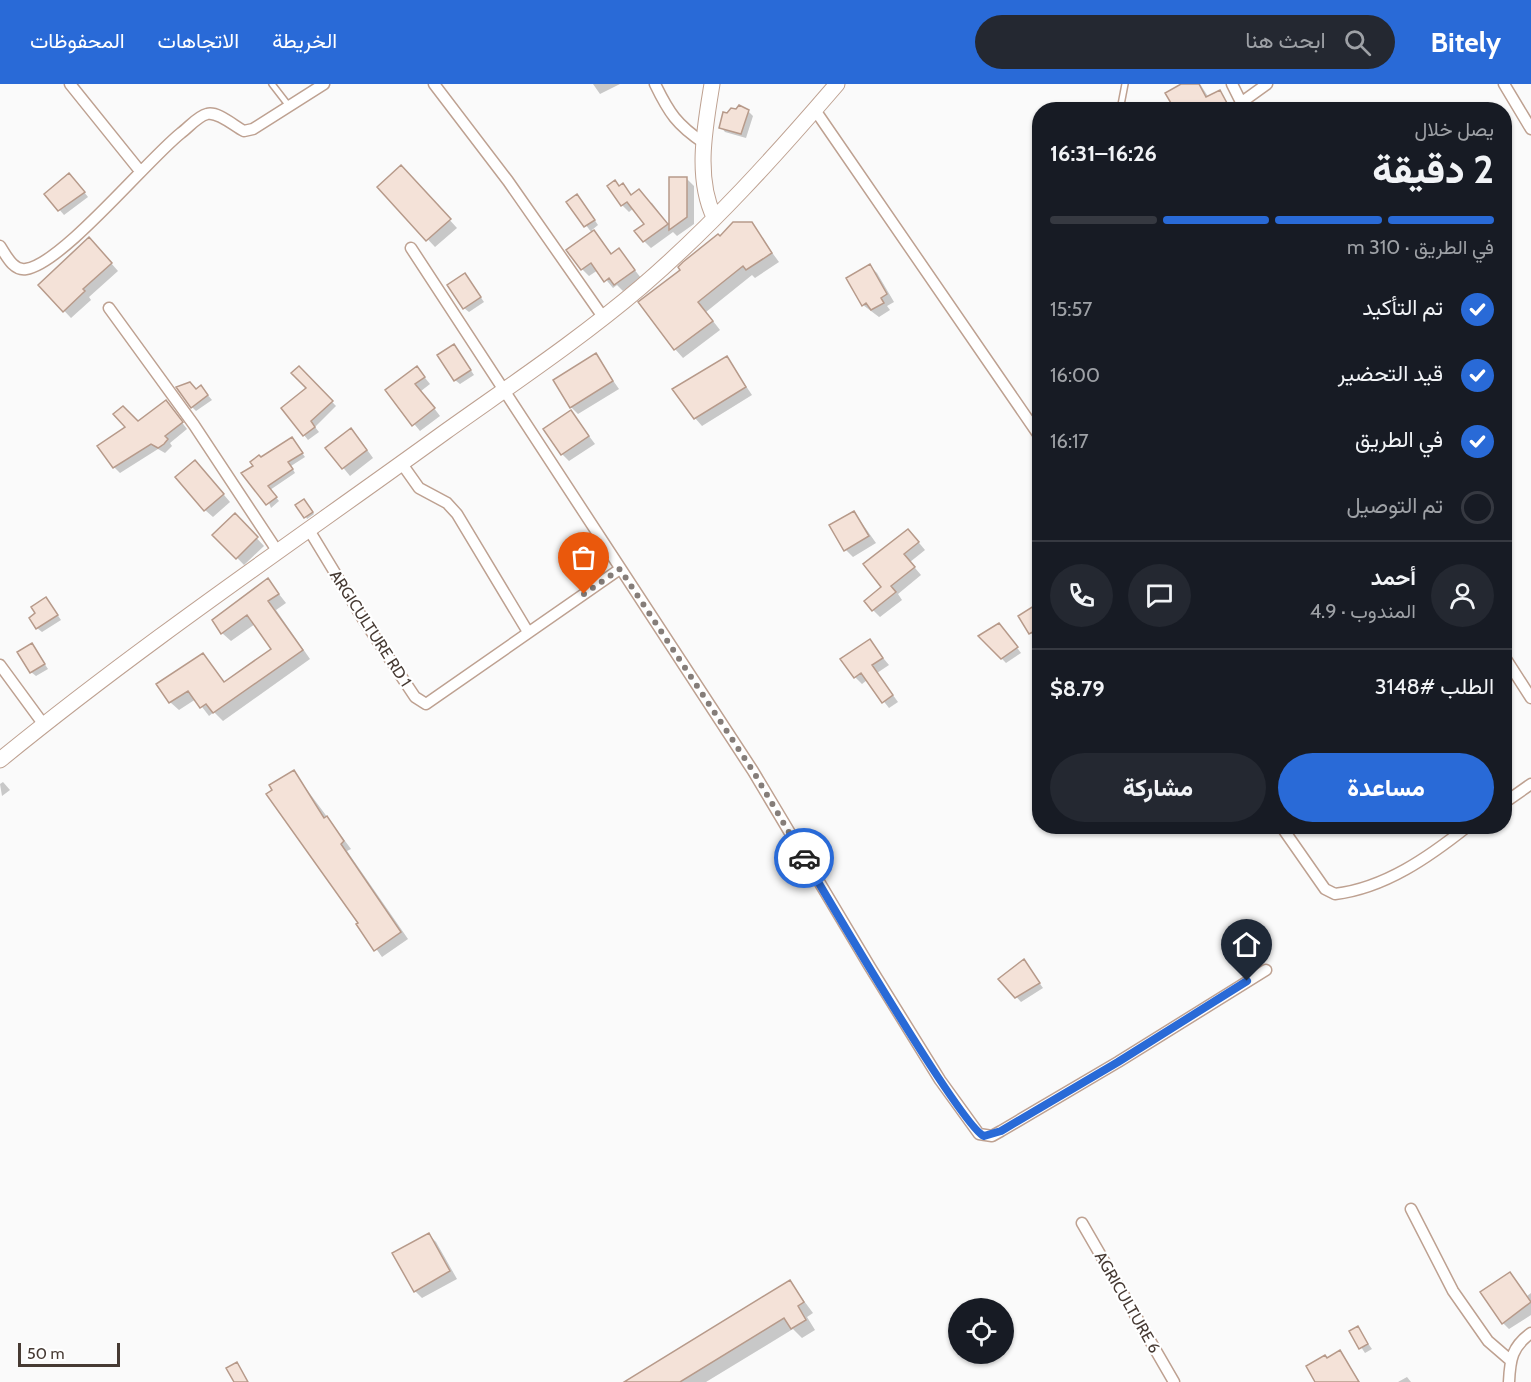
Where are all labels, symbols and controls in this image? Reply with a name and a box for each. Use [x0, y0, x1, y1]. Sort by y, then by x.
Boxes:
search box [975, 15, 1395, 69]
text: Bitely [1431, 25, 1501, 59]
icon: search [1341, 26, 1374, 59]
text: ابحث هنا [1245, 27, 1326, 54]
text: المحفوظات [30, 28, 125, 53]
text: الاتجاهات [158, 28, 239, 53]
text: الخريطة [272, 28, 337, 53]
text: يصل خلال [1414, 117, 1494, 141]
text: 16:26–16:31 [1050, 140, 1157, 167]
text: 2 دقيقة [1372, 145, 1494, 193]
text: في الطريق · 310 m [1347, 235, 1494, 259]
icon: check [1461, 293, 1494, 326]
text: تم التأكيد [1362, 294, 1443, 321]
text: 15:57 [1050, 297, 1092, 321]
icon: check [1461, 359, 1494, 392]
text: قيد التحضير [1338, 360, 1443, 387]
text: 16:00 [1050, 363, 1100, 387]
icon: check [1461, 425, 1494, 458]
text: في الطريق [1355, 426, 1443, 453]
text: 16:17 [1050, 429, 1089, 453]
text: تم التوصيل [1346, 492, 1443, 519]
pin [558, 532, 609, 594]
icon: bag [567, 541, 600, 574]
button: phone [1050, 564, 1113, 627]
button: chat [1128, 564, 1191, 627]
text: أحمد [1371, 564, 1416, 591]
button: person [1431, 564, 1494, 627]
street label: ARGICULTURE RD 1 [326, 566, 415, 690]
text: المندوب · 4.9 [1310, 599, 1416, 623]
text: الطلب #3148 [1375, 673, 1494, 700]
text: $8.79 [1050, 675, 1105, 702]
button: مشاركة [1050, 753, 1266, 822]
button: مساعدة [1278, 753, 1494, 822]
courier [774, 828, 834, 888]
icon: car [788, 842, 821, 875]
pin [1221, 919, 1272, 981]
icon: home [1230, 928, 1263, 961]
street label: AGRICULTURE 6 [1091, 1248, 1164, 1356]
map controls [948, 1298, 1014, 1364]
button: locate [948, 1298, 1014, 1364]
scale bar [18, 1340, 120, 1368]
text: 50 m [27, 1344, 64, 1363]

